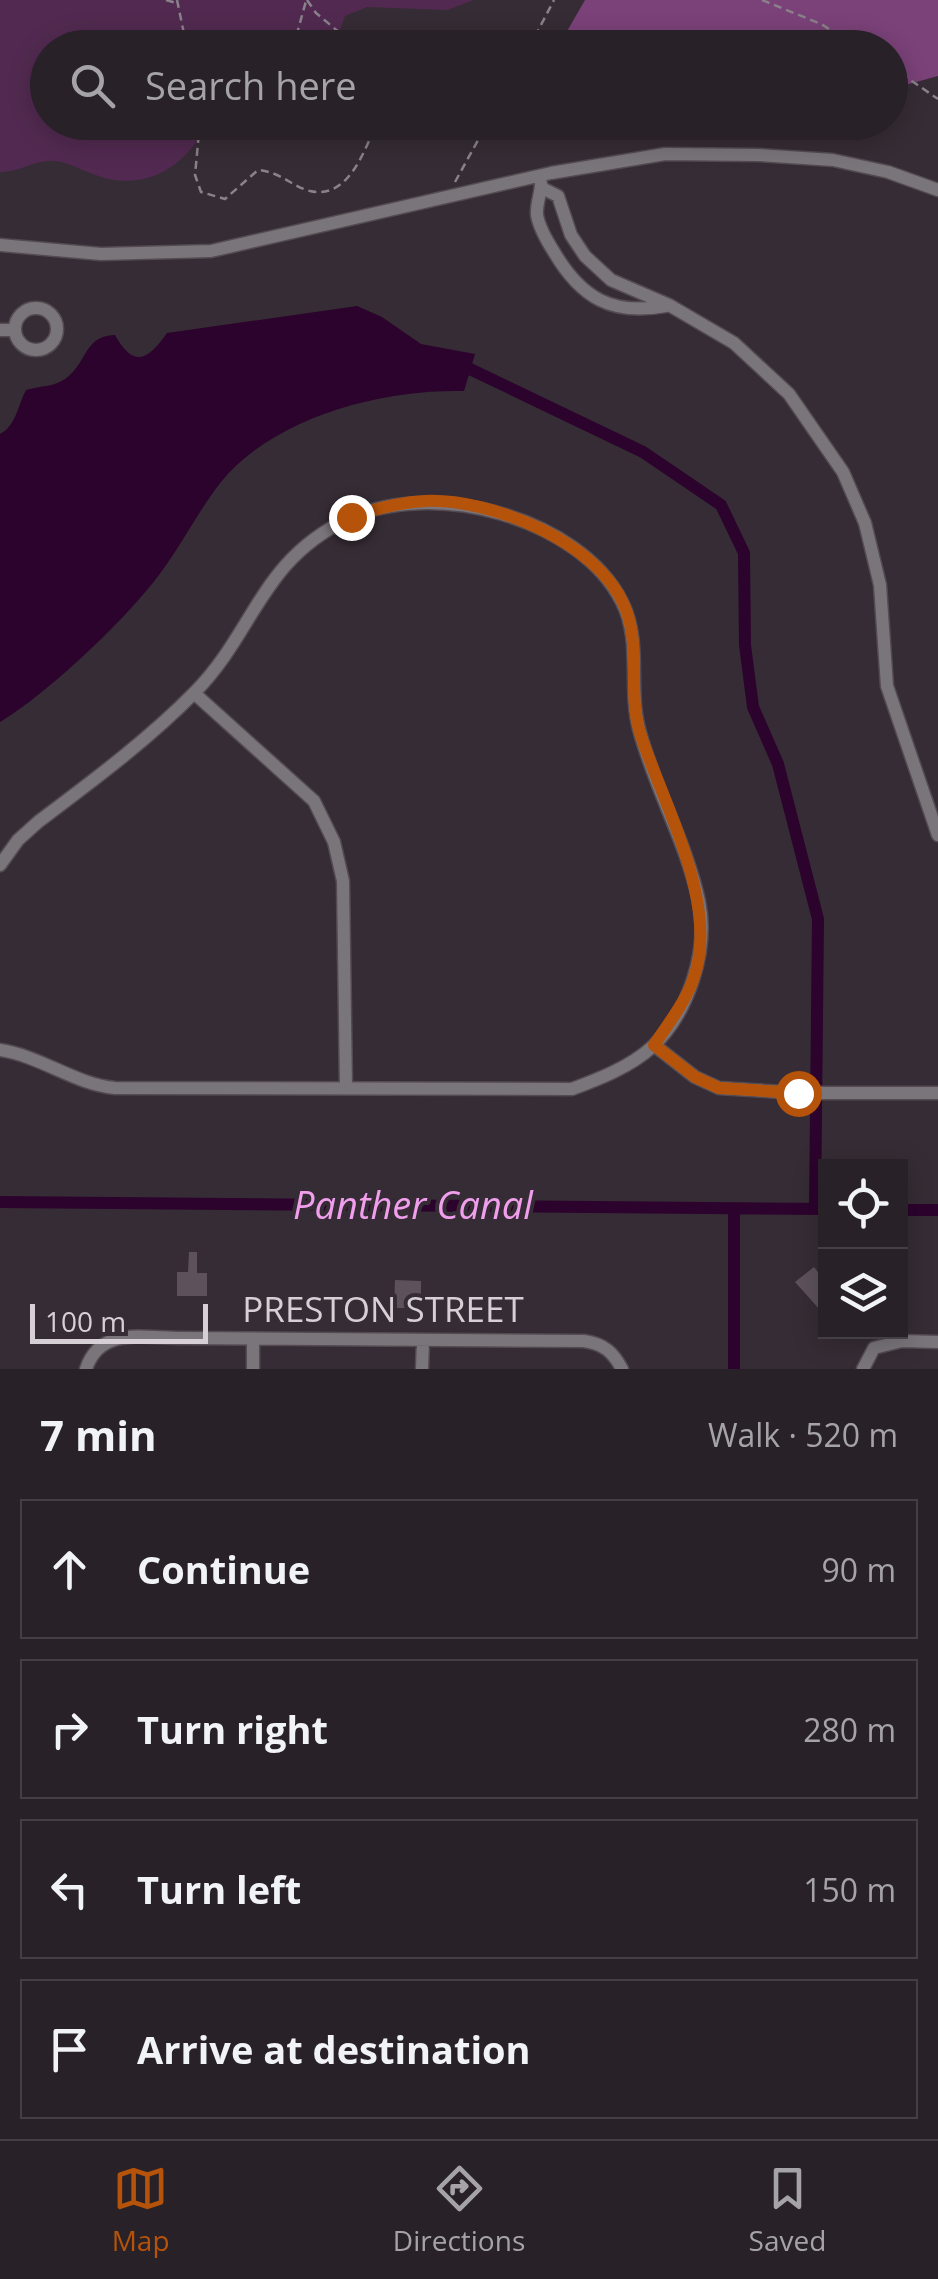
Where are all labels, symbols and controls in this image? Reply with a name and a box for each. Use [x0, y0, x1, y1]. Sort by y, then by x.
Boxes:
search box [30, 30, 908, 140]
icon: search [65, 58, 120, 113]
text: Search here [145, 59, 357, 111]
route end [329, 495, 375, 541]
route start [776, 1071, 822, 1117]
map controls [818, 1159, 908, 1339]
button: locate [818, 1159, 908, 1249]
water label: Panther Canal [293, 1178, 534, 1230]
button: layers [818, 1249, 908, 1339]
street label: PRESTON STREET [242, 1285, 524, 1332]
scale bar [30, 1299, 208, 1344]
text: 100 m [45, 1302, 126, 1340]
text: 7 min [40, 1406, 157, 1463]
text: Walk · 520 m [708, 1413, 898, 1456]
icon: ahead [42, 1542, 97, 1597]
text: Continue [137, 1543, 310, 1595]
text: 90 m [821, 1548, 896, 1591]
icon: right [42, 1702, 97, 1757]
text: Turn right [137, 1703, 328, 1755]
text: 280 m [803, 1708, 896, 1751]
icon: left [42, 1862, 97, 1917]
text: Turn left [137, 1863, 301, 1915]
text: 150 m [803, 1868, 896, 1911]
icon: arrive [42, 2022, 97, 2077]
text: Arrive at destination [137, 2023, 531, 2075]
tab: Map [112, 2161, 170, 2259]
tab: Directions [393, 2161, 525, 2259]
tab: Saved [749, 2161, 826, 2259]

